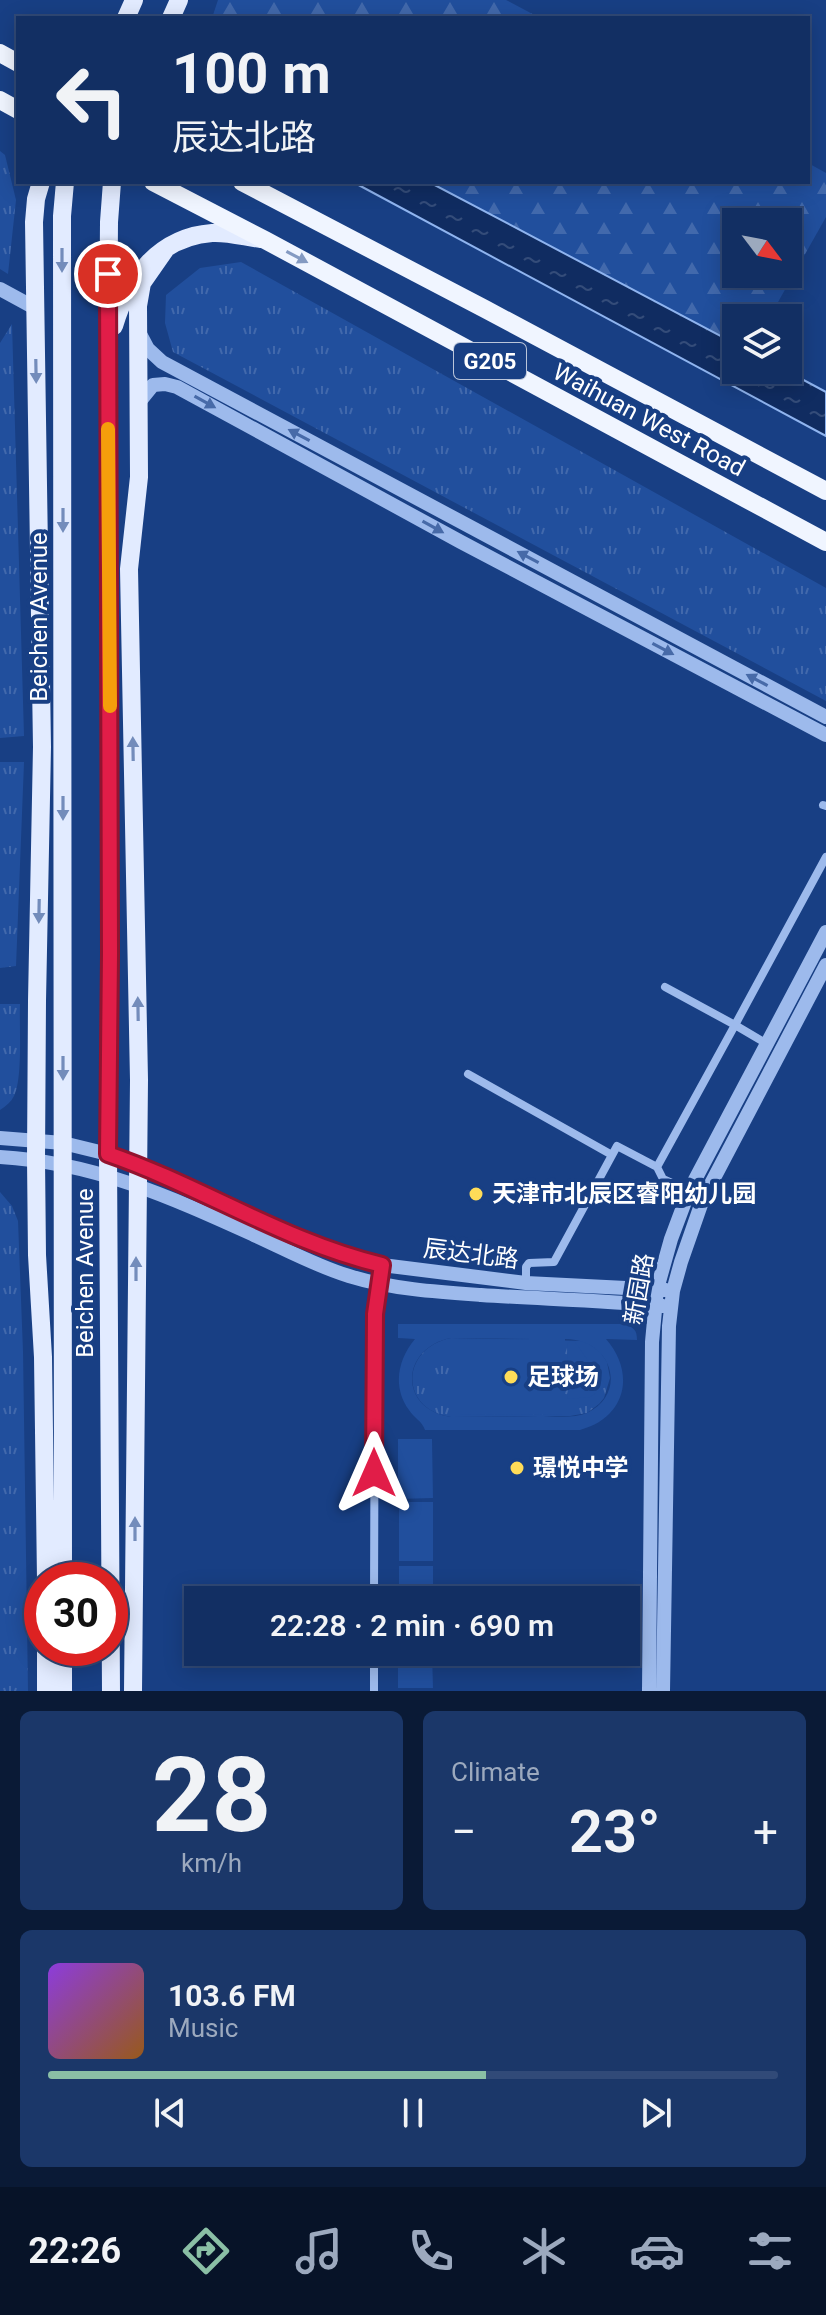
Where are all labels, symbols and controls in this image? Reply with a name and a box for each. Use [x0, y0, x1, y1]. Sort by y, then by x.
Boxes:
text: 100 m [172, 41, 331, 107]
icon: left [40, 48, 144, 152]
text: 辰达北路 [172, 117, 316, 159]
north arrow [722, 208, 802, 288]
map controls [722, 208, 802, 384]
pin [74, 240, 142, 308]
one-way arrow [56, 248, 68, 273]
one-way arrow [286, 250, 308, 264]
icon: arrive [86, 252, 130, 296]
button: layers [722, 304, 802, 384]
road number: G205 [454, 343, 526, 379]
street label: Waihuan West Road [548, 358, 750, 482]
one-way arrow [29, 359, 42, 384]
one-way arrow [194, 395, 216, 409]
one-way arrow [287, 428, 310, 441]
one-way arrow [57, 508, 69, 533]
one-way arrow [422, 520, 445, 534]
street label: Beichen Avenue [25, 532, 53, 702]
one-way arrow [517, 551, 539, 565]
one-way arrow [652, 642, 674, 656]
one-way arrow [746, 673, 769, 687]
one-way arrow [126, 736, 139, 761]
one-way arrow [57, 796, 69, 821]
one-way arrow [32, 899, 45, 924]
one-way arrow [132, 996, 144, 1021]
one-way arrow [57, 1056, 69, 1081]
place label: 天津市北辰区睿阳幼儿园 [492, 1180, 756, 1208]
marker: 天津市北辰区睿阳幼儿园 [467, 1185, 485, 1203]
street label: Beichen Avenue [71, 1188, 99, 1358]
street label: 辰达北路 [422, 1234, 520, 1274]
street label: 新园路 [619, 1251, 659, 1327]
one-way arrow [130, 1256, 143, 1281]
place label: 足球场 [527, 1363, 599, 1391]
marker: 足球场 [502, 1368, 520, 1386]
position arrow [332, 1431, 416, 1515]
place label: 璟悦中学 [533, 1454, 629, 1482]
marker: 璟悦中学 [508, 1459, 526, 1477]
one-way arrow [128, 1516, 141, 1541]
speed limit sign: 30 [24, 1562, 128, 1666]
text: 22:28 · 2 min · 690 m [270, 1608, 554, 1643]
text: 28 [152, 1735, 271, 1856]
text: Climate [451, 1757, 540, 1787]
text: 23° [569, 1796, 660, 1867]
text: − [451, 1806, 476, 1858]
text: + [753, 1806, 778, 1858]
text: km/h [181, 1848, 242, 1878]
text: 103.6 FM [168, 1978, 296, 2013]
text: Music [168, 2013, 238, 2043]
icon: previous [148, 2091, 192, 2135]
icon: pause [391, 2091, 435, 2135]
icon: next [634, 2091, 678, 2135]
icon: directions [178, 2223, 234, 2279]
icon: music [291, 2223, 347, 2279]
icon: phone [403, 2223, 459, 2279]
icon: climate [516, 2223, 572, 2279]
icon: car [629, 2223, 685, 2279]
icon: filters [742, 2223, 798, 2279]
text: 22:26 [28, 2230, 121, 2272]

